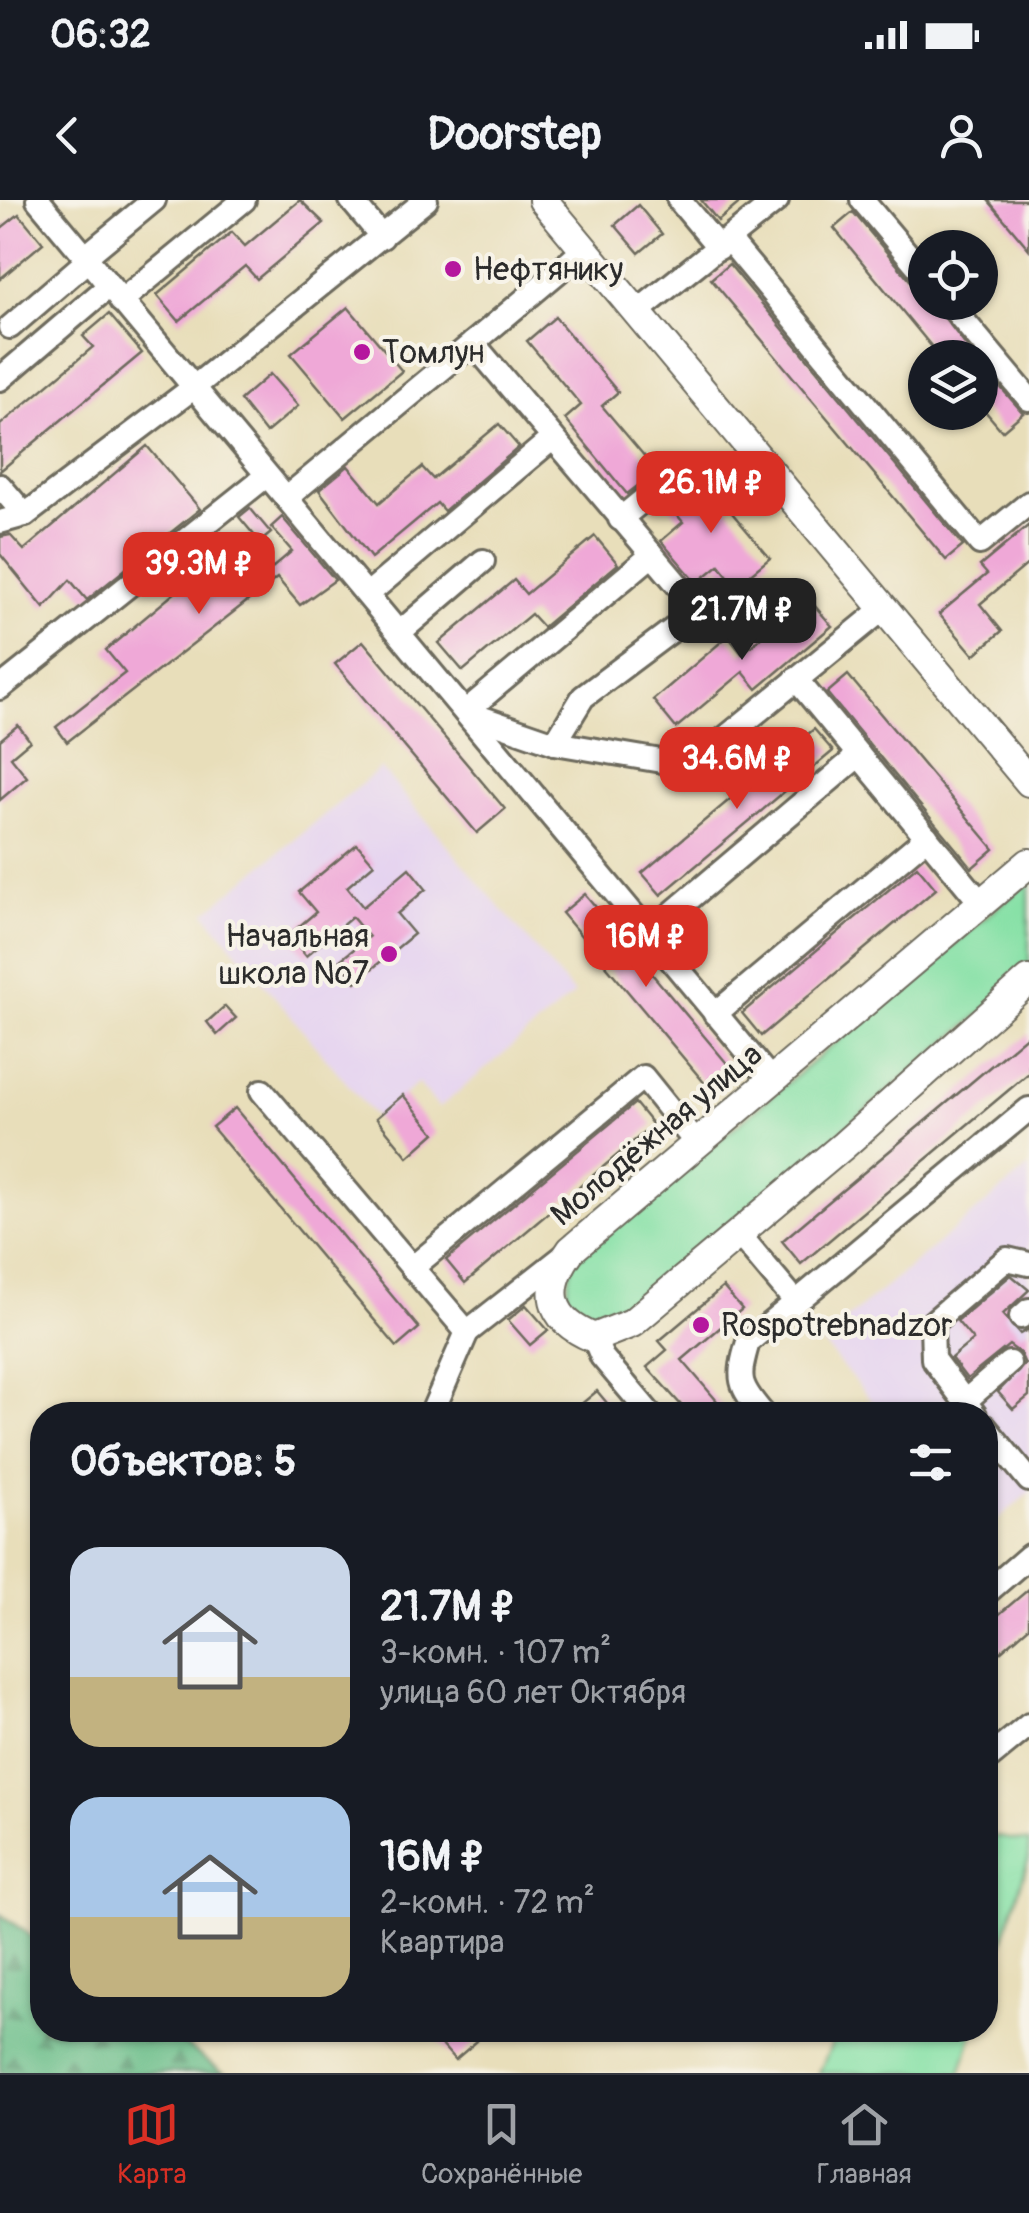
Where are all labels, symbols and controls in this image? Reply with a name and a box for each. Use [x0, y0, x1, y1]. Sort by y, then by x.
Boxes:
text: 06:32 [50, 11, 151, 59]
text: Doorstep [427, 107, 602, 163]
icon: back [40, 108, 95, 163]
icon: person [934, 108, 989, 163]
map controls [908, 230, 998, 430]
button: locate [908, 230, 998, 320]
place label: Нефтянику [473, 250, 623, 290]
marker: Нефтянику [442, 258, 464, 280]
place label: Томлун [382, 333, 485, 373]
button: layers [908, 340, 998, 430]
marker: Томлун [351, 341, 373, 363]
pin: 26.1M ₽ [619, 451, 803, 536]
text: 26.1M ₽ [658, 463, 764, 503]
pin: 39.3M ₽ [107, 532, 291, 617]
text: 39.3M ₽ [145, 544, 253, 584]
pin: 21.7M ₽ [650, 578, 834, 663]
text: 21.7M ₽ [690, 590, 794, 630]
pin: 34.6M ₽ [645, 727, 829, 812]
text: 34.6M ₽ [681, 739, 793, 779]
pin: 16M ₽ [576, 905, 716, 990]
place label: Начальная школа №7 [218, 917, 369, 994]
text: 16M ₽ [606, 917, 686, 957]
marker: Начальная школа №7 [378, 943, 400, 965]
street label: Молодёжная улица [543, 1035, 771, 1235]
place label: Rospotrebnadzor [721, 1306, 953, 1346]
marker: Rospotrebnadzor [690, 1314, 712, 1336]
icon: filters [903, 1435, 958, 1490]
text: Объектов: 5 [70, 1436, 297, 1488]
text: 21.7M ₽ [380, 1581, 516, 1633]
icon: home [150, 1587, 270, 1707]
text: 3-комн. · 107 m² [380, 1633, 611, 1673]
text: улица 60 лет Октября [380, 1673, 686, 1713]
text: 16M ₽ [380, 1831, 485, 1883]
icon: home [150, 1837, 270, 1957]
text: 2-комн. · 72 m² [380, 1883, 595, 1923]
text: Квартира [380, 1923, 504, 1963]
tab: Карта [117, 2097, 187, 2192]
tab: Сохранённые [421, 2097, 582, 2192]
tab: Главная [817, 2097, 912, 2192]

